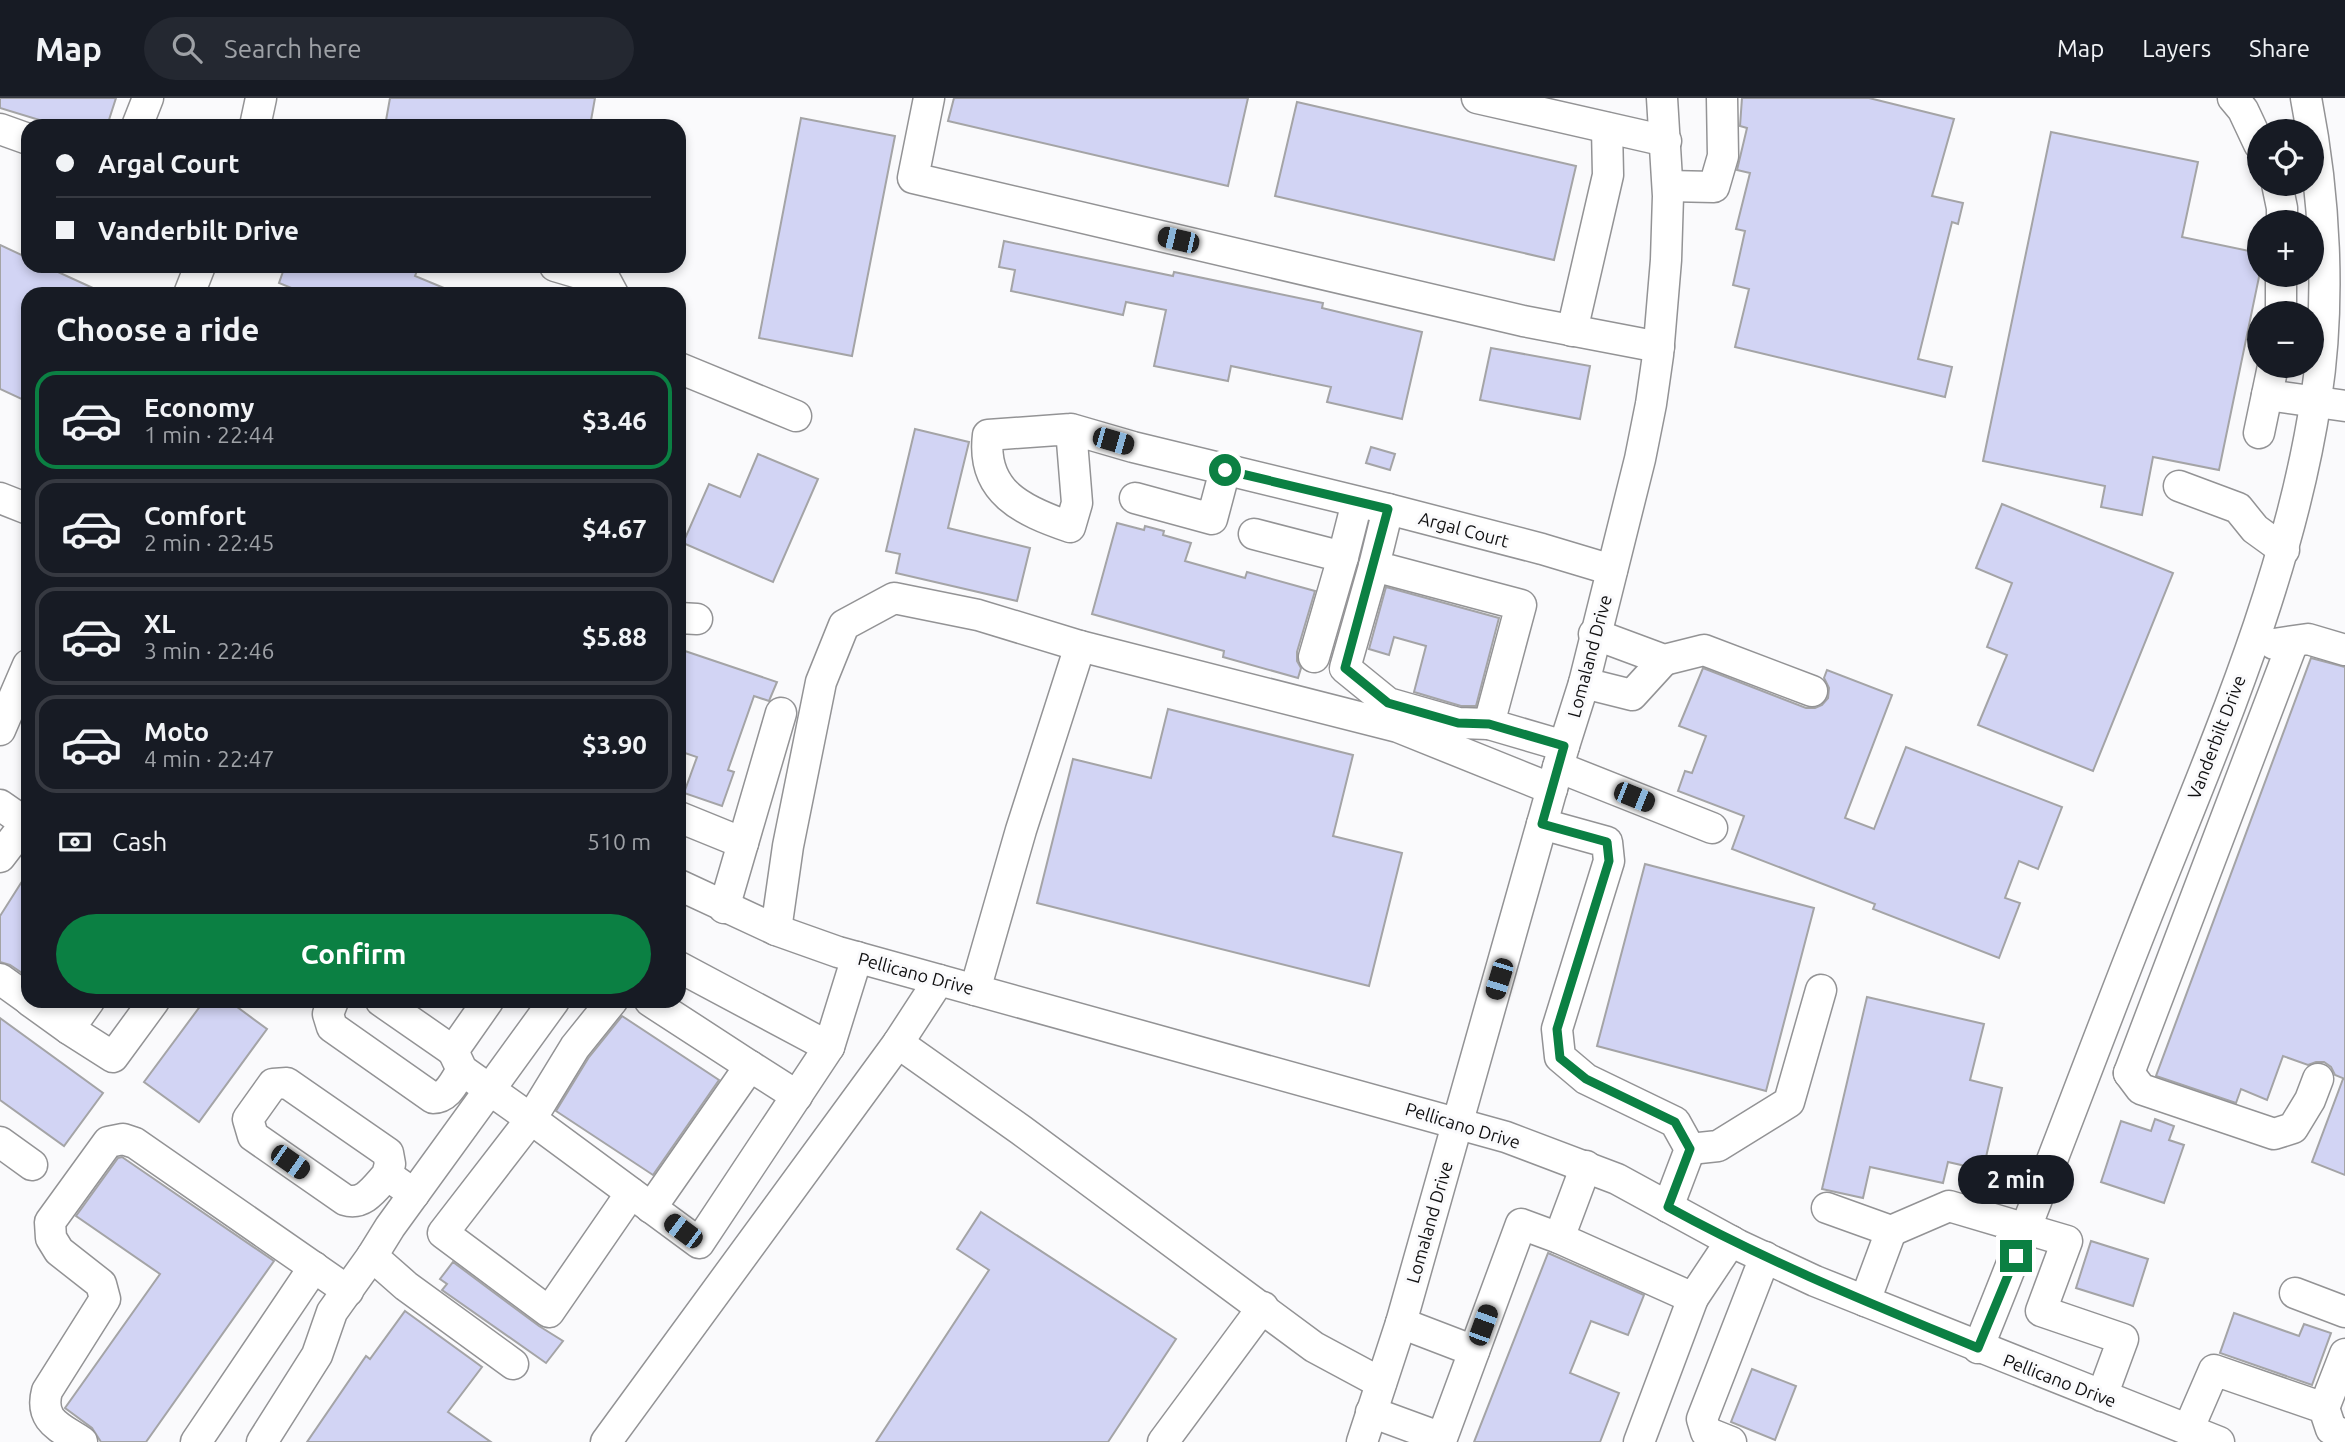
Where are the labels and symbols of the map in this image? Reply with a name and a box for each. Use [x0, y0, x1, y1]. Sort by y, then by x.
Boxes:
car [1156, 225, 1201, 255]
car [1090, 425, 1137, 457]
route start [1209, 454, 1241, 486]
street label: Argal Court [1417, 507, 1511, 551]
street label: Lomaland Drive [1563, 593, 1615, 719]
street label: Vanderbilt Drive [2183, 672, 2249, 802]
car [1611, 779, 1658, 815]
street label: Pellicano Drive [856, 948, 976, 998]
car [1483, 956, 1516, 1002]
street label: Pellicano Drive [1403, 1098, 1523, 1152]
car [267, 1141, 314, 1183]
callout: 2 min [1958, 1154, 2074, 1204]
street label: Lomaland Drive [1402, 1159, 1456, 1285]
car [660, 1210, 707, 1252]
route end [2000, 1240, 2032, 1272]
car [1466, 1302, 1501, 1348]
street label: Pellicano Drive [2001, 1349, 2119, 1411]

